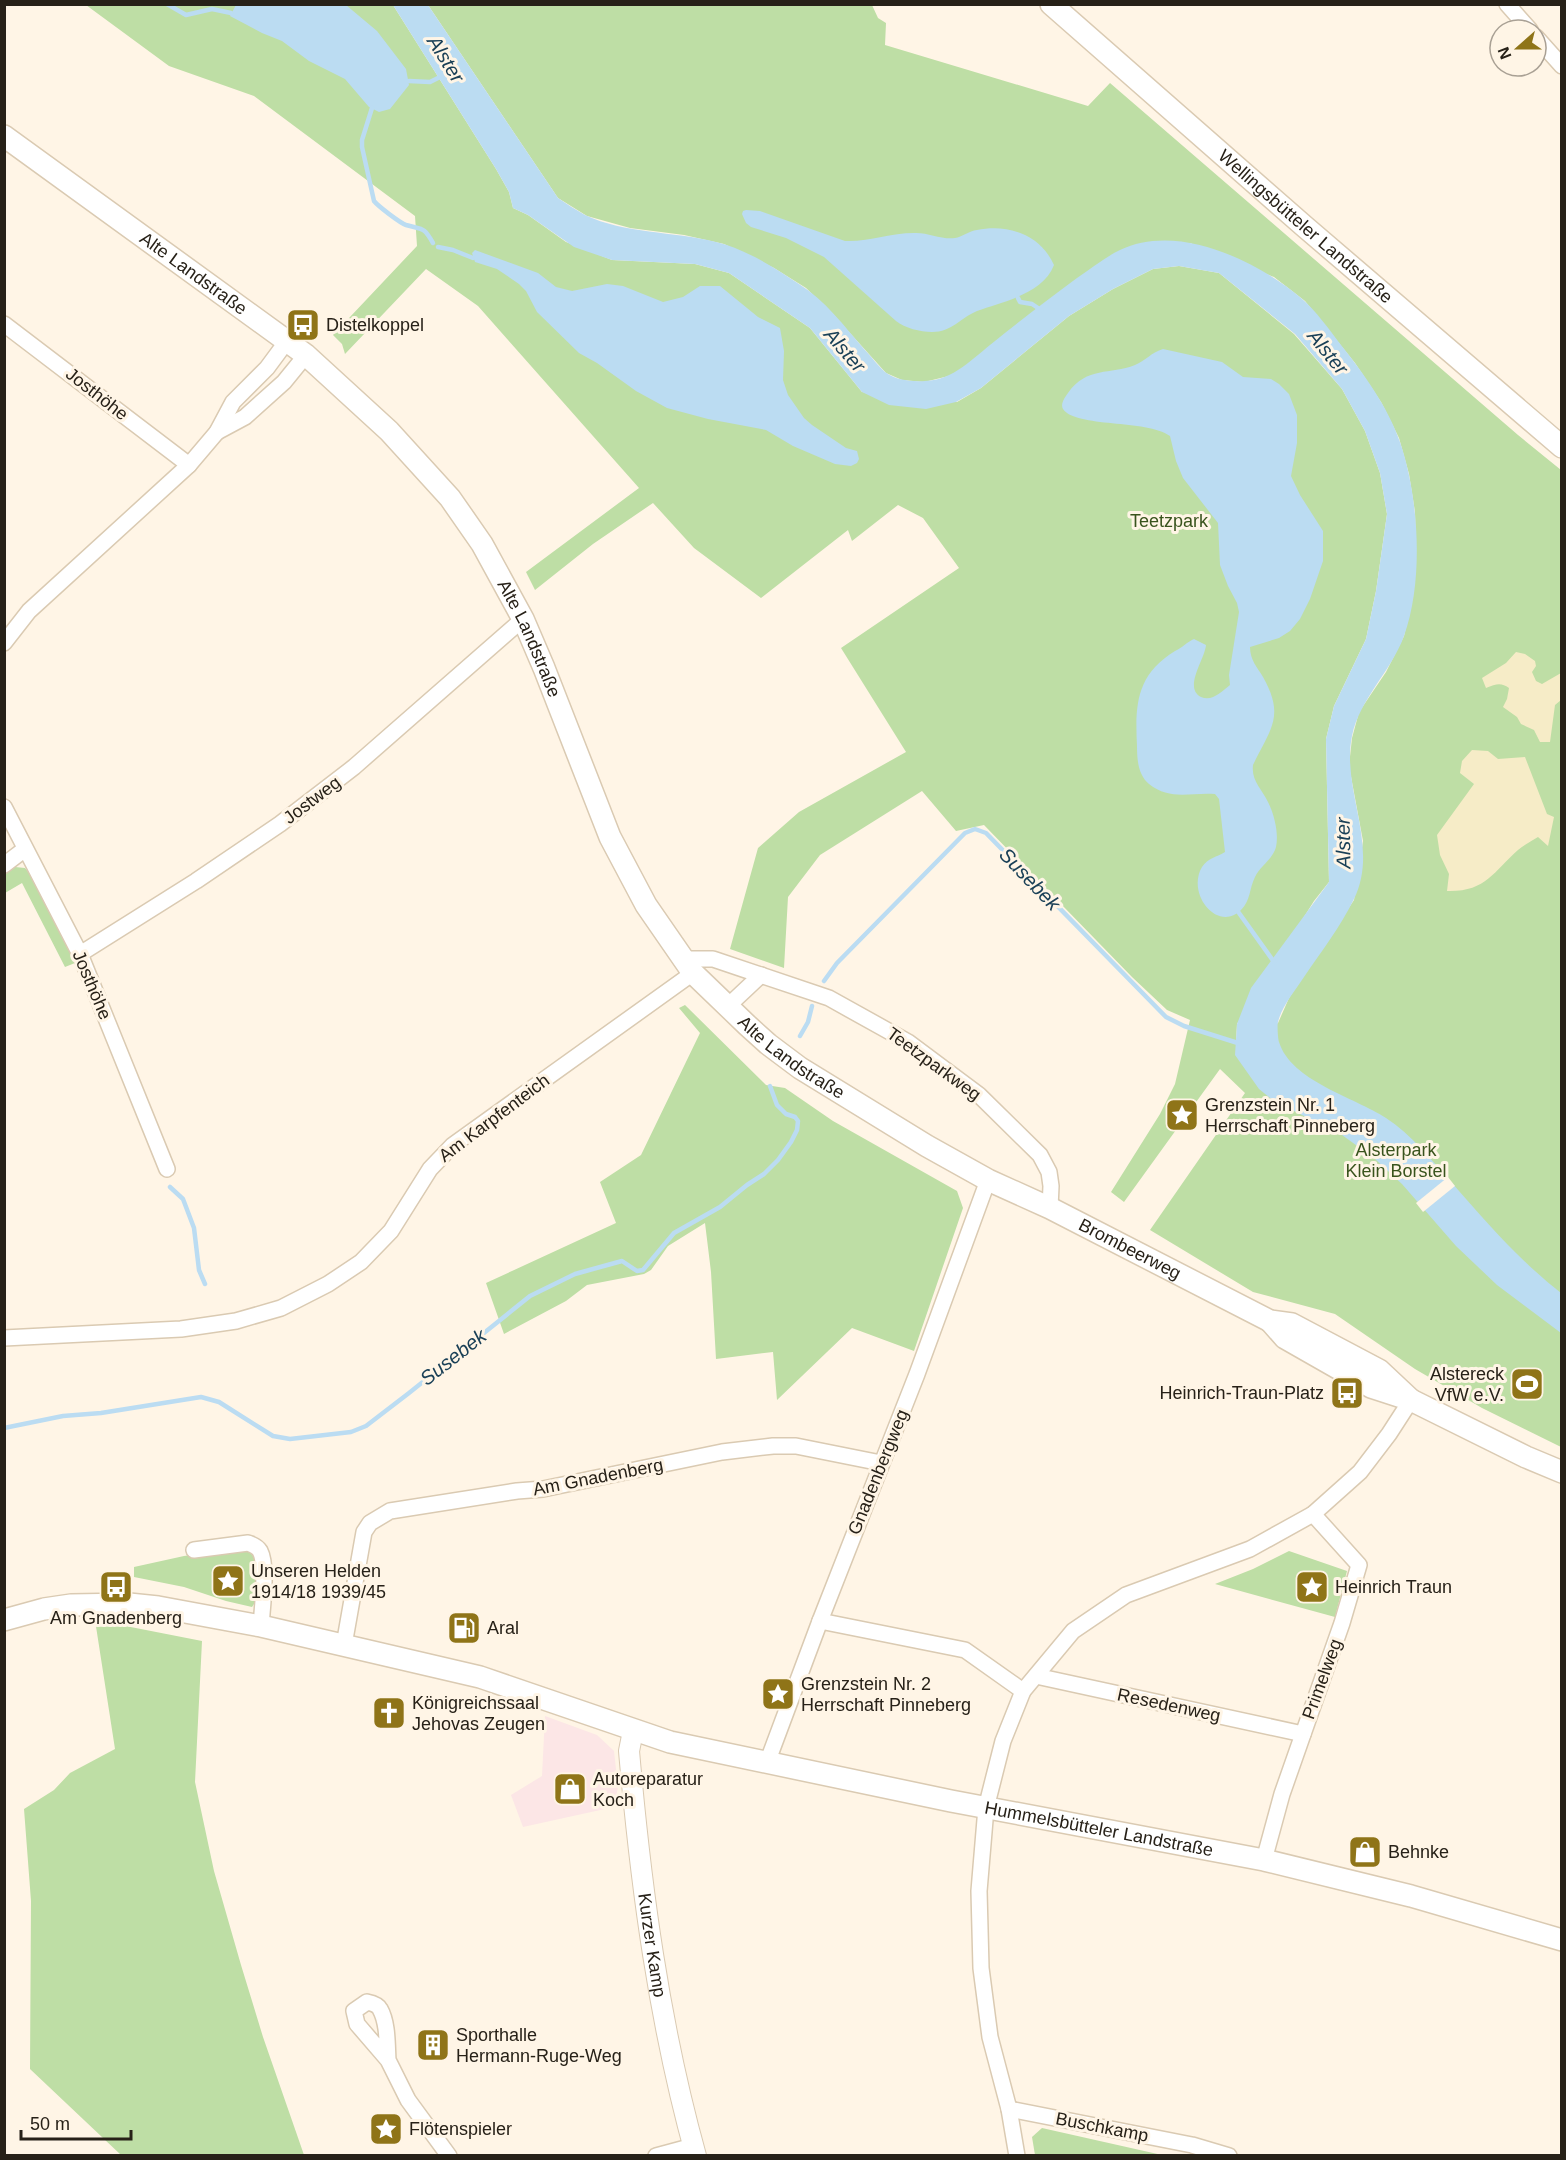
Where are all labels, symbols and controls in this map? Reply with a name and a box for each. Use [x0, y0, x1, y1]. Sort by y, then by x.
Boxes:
north arrow [1488, 18, 1548, 78]
water label: Alster [423, 31, 470, 88]
text: N [1494, 45, 1514, 62]
street label: Wellingsbütteler Landstraße [1214, 146, 1397, 307]
street label: Alte Landstraße [136, 228, 251, 319]
bus stop icon: Distelkoppel [285, 307, 321, 343]
place label: Distelkoppel [326, 315, 424, 335]
water label: Alster [819, 323, 871, 378]
water label: Alster [1303, 324, 1353, 380]
street label: Josthöhe [62, 364, 132, 424]
park label: Teetzpark [1130, 511, 1209, 531]
street label: Alte Landstraße [493, 576, 564, 700]
street label: Jostweg [280, 772, 344, 828]
water label: Alster [1332, 816, 1354, 870]
water label: Susebek [995, 843, 1066, 915]
street label: Josthöhe [69, 947, 115, 1023]
street label: Alte Landstraße [734, 1012, 848, 1103]
street label: Teetzparkweg [883, 1023, 985, 1105]
street label: Am Karpfenteich [435, 1070, 553, 1166]
place label: Grenzstein Nr. 1 Herrschaft Pinneberg [1205, 1095, 1375, 1136]
place icon: Grenzstein Nr. 1 Herrschaft Pinneberg [1164, 1097, 1200, 1133]
park label: Alsterpark Klein Borstel [1345, 1140, 1447, 1181]
street label: Brombeerweg [1075, 1215, 1184, 1284]
water label: Susebek [416, 1324, 491, 1390]
place label: Alstereck VfW e.V. [1430, 1364, 1505, 1405]
sports icon: Alstereck VfW e.V. [1509, 1366, 1545, 1402]
bus stop icon: Heinrich-Traun-Platz [1329, 1375, 1365, 1411]
place label: Heinrich-Traun-Platz [1160, 1383, 1324, 1403]
street label: Gnadenbergweg [844, 1407, 912, 1537]
street label: Am Gnadenberg [531, 1455, 665, 1499]
place label: Unseren Helden 1914/18 1939/45 [251, 1561, 386, 1602]
place icon: Unseren Helden 1914/18 1939/45 [210, 1563, 246, 1599]
bus stop icon: Am Gnadenberg [98, 1569, 134, 1605]
place icon: Heinrich Traun [1294, 1569, 1330, 1605]
place label: Heinrich Traun [1335, 1577, 1452, 1597]
place label: Am Gnadenberg [50, 1608, 182, 1628]
fuel station icon: Aral [446, 1610, 482, 1646]
place label: Aral [487, 1618, 519, 1638]
street label: Primelweg [1298, 1636, 1346, 1722]
place label: Grenzstein Nr. 2 Herrschaft Pinneberg [801, 1674, 971, 1715]
place icon: Grenzstein Nr. 2 Herrschaft Pinneberg [760, 1676, 796, 1712]
street label: Resedenweg [1116, 1684, 1222, 1726]
place label: Königreichssaal Jehovas Zeugen [412, 1693, 545, 1734]
church icon: Königreichssaal Jehovas Zeugen [371, 1695, 407, 1731]
place label: Autoreparatur Koch [593, 1769, 703, 1810]
shop icon: Autoreparatur Koch [552, 1771, 588, 1807]
street label: Hummelsbütteler Landstraße [983, 1798, 1215, 1860]
shop icon: Behnke [1347, 1834, 1383, 1870]
place label: Behnke [1388, 1842, 1449, 1862]
street label: Kurzer Kamp [634, 1892, 670, 1999]
place label: Sporthalle Hermann-Ruge-Weg [456, 2025, 622, 2066]
building icon: Sporthalle Hermann-Ruge-Weg [415, 2027, 451, 2063]
scale bar [21, 2103, 130, 2141]
street label: Buschkamp [1054, 2108, 1150, 2146]
place icon: Flötenspieler [368, 2111, 404, 2147]
text: 50 m [30, 2114, 70, 2134]
place label: Flötenspieler [409, 2119, 512, 2139]

